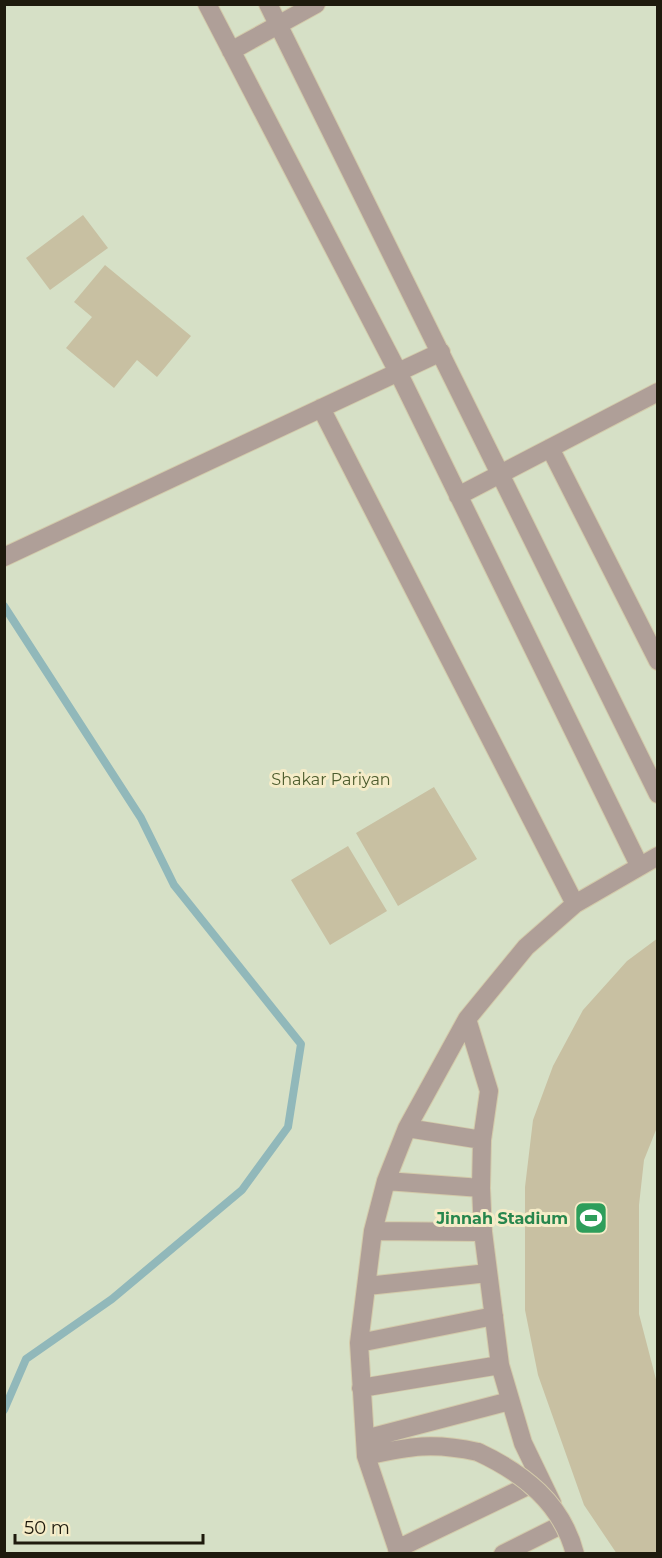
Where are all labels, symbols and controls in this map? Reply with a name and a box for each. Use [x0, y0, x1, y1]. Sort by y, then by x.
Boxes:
park label: Shakar Pariyan [271, 770, 391, 789]
sports icon: Jinnah Stadium [573, 1200, 609, 1236]
place label: Jinnah Stadium [435, 1209, 568, 1228]
scale bar [15, 1507, 202, 1545]
text: 50 m [24, 1517, 70, 1539]

